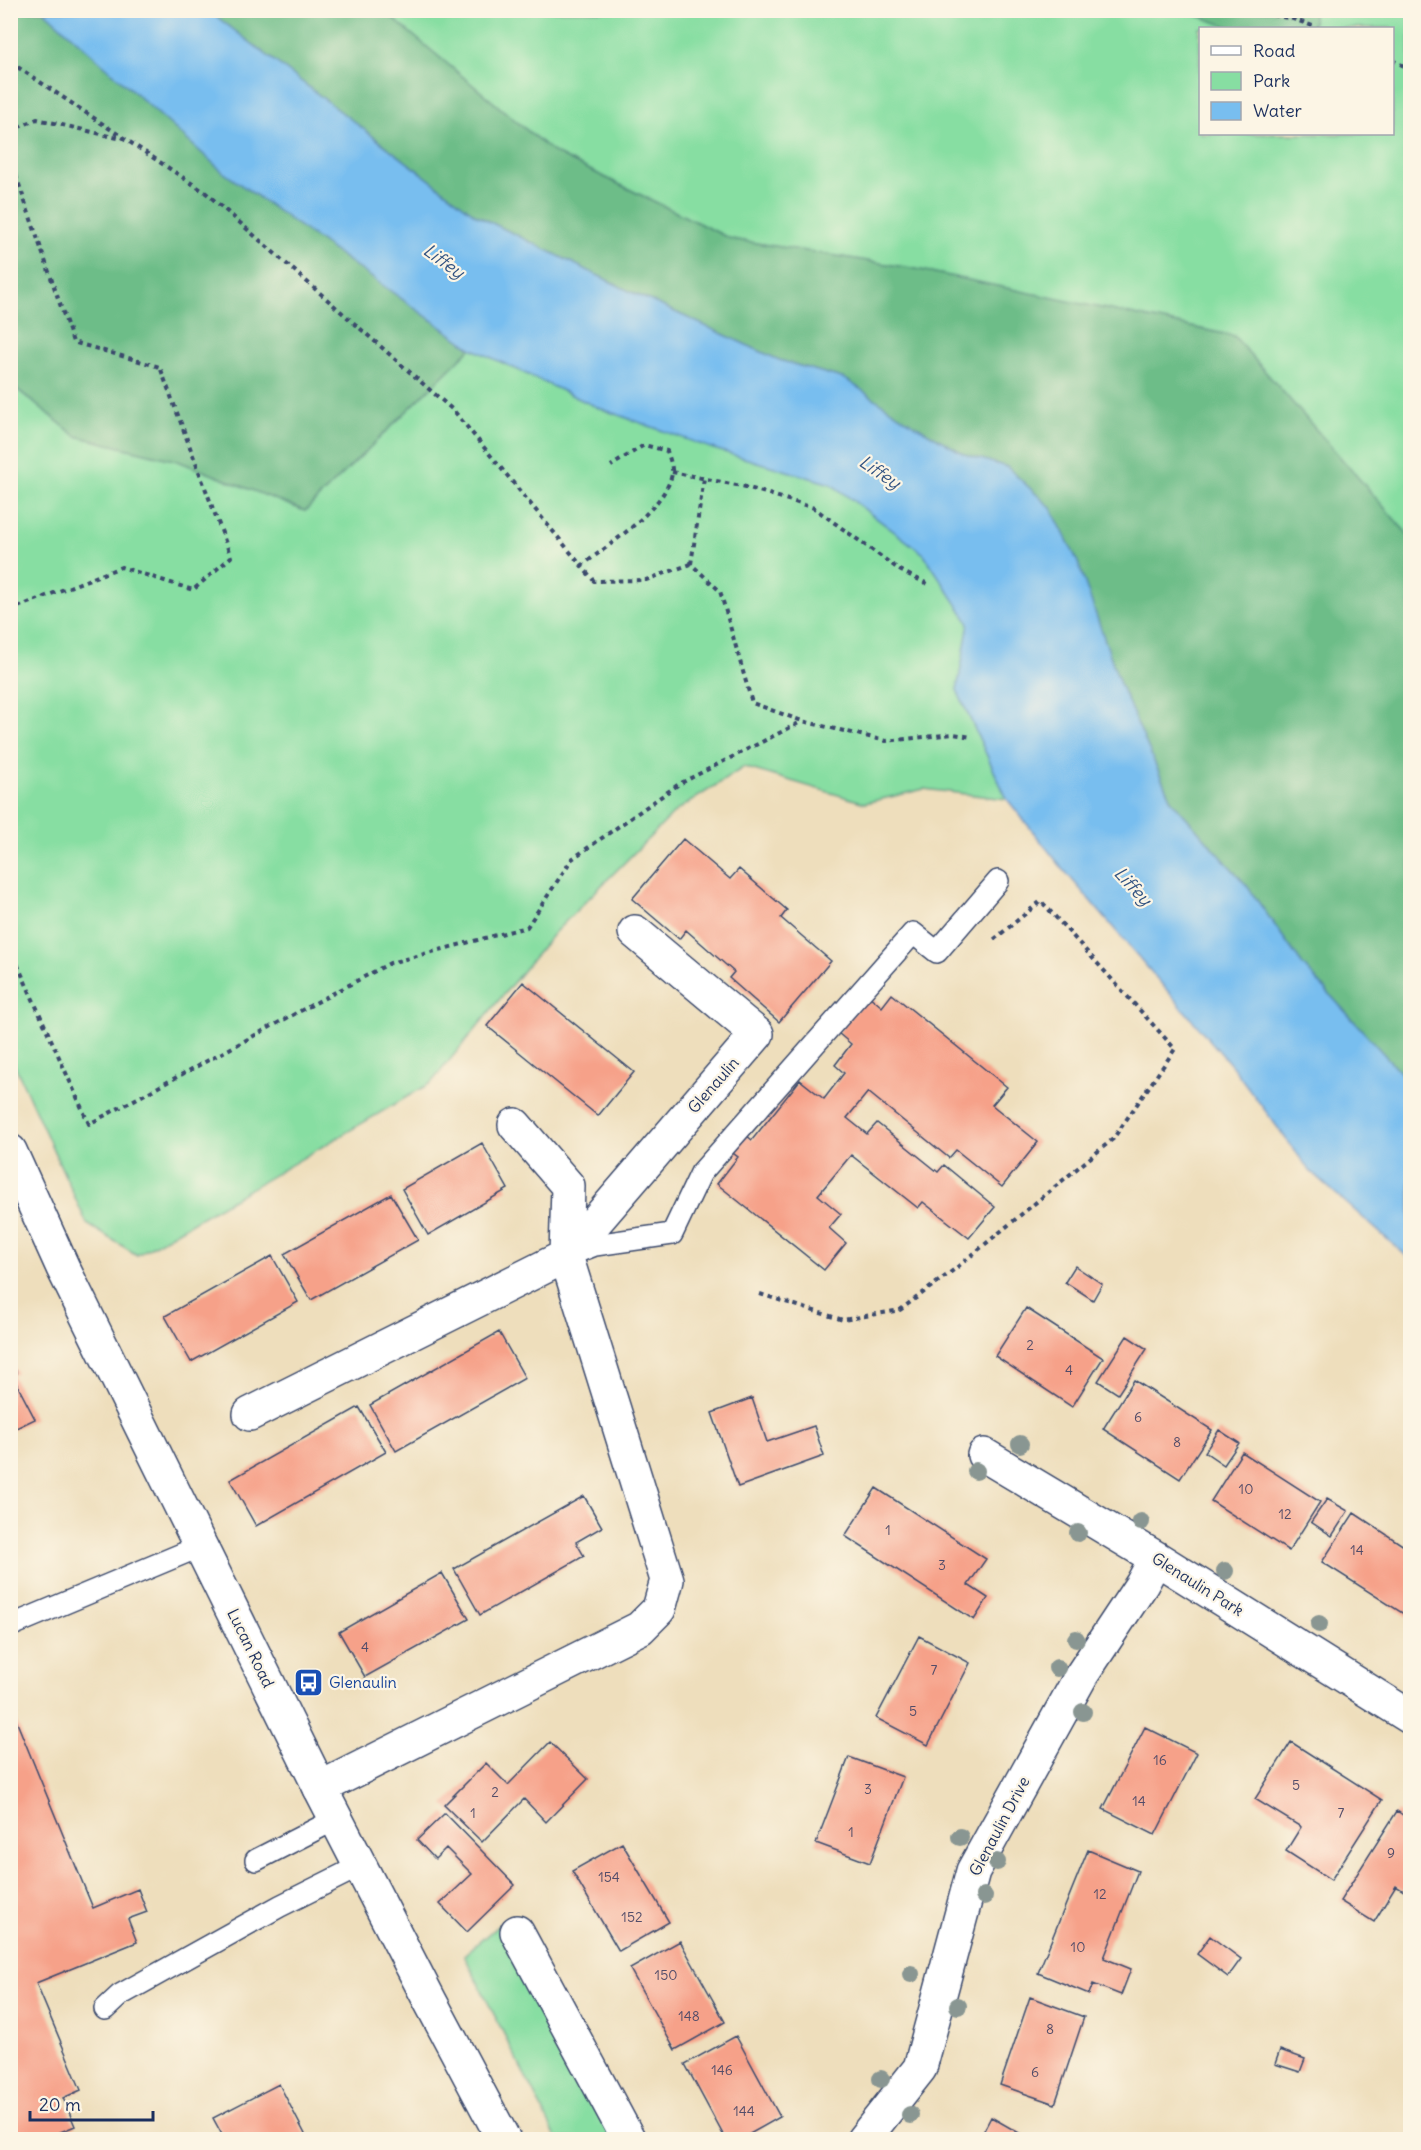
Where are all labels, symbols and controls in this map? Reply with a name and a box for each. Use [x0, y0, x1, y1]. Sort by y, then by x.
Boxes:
legend [1199, 27, 1394, 135]
text: Road [1253, 39, 1296, 62]
text: Park [1253, 69, 1290, 92]
text: Water [1253, 99, 1303, 122]
water label: Liffey [419, 238, 470, 285]
water label: Liffey [855, 450, 907, 495]
water label: Liffey [1109, 862, 1158, 912]
street label: Glenaulin [683, 1053, 743, 1117]
house number: 2 [1026, 1336, 1034, 1354]
house number: 4 [1065, 1361, 1073, 1379]
house number: 6 [1134, 1408, 1142, 1426]
house number: 8 [1173, 1433, 1181, 1451]
house number: 10 [1239, 1480, 1253, 1498]
house number: 12 [1278, 1505, 1292, 1523]
house number: 1 [885, 1521, 891, 1539]
house number: 14 [1350, 1541, 1364, 1559]
street label: Glenaulin Park [1148, 1548, 1248, 1620]
house number: 3 [938, 1556, 946, 1574]
street label: Lucan Road [223, 1605, 279, 1691]
house number: 4 [361, 1638, 369, 1656]
house number: 7 [931, 1661, 938, 1679]
bus stop icon: Glenaulin [292, 1666, 324, 1698]
place label: Glenaulin [329, 1672, 397, 1692]
house number: 5 [909, 1702, 917, 1720]
house number: 16 [1153, 1751, 1167, 1769]
street label: Glenaulin Drive [964, 1773, 1034, 1879]
house number: 5 [1292, 1776, 1300, 1794]
house number: 3 [864, 1780, 872, 1798]
house number: 2 [491, 1783, 499, 1801]
house number: 14 [1132, 1792, 1146, 1810]
house number: 1 [470, 1804, 476, 1822]
house number: 7 [1338, 1804, 1345, 1822]
house number: 1 [848, 1823, 854, 1841]
house number: 9 [1387, 1844, 1395, 1862]
house number: 154 [598, 1868, 620, 1886]
house number: 12 [1093, 1885, 1107, 1903]
house number: 152 [621, 1908, 643, 1926]
house number: 10 [1071, 1938, 1085, 1956]
house number: 150 [655, 1966, 677, 1984]
house number: 148 [678, 2007, 700, 2025]
house number: 8 [1046, 2020, 1054, 2038]
house number: 146 [711, 2061, 733, 2079]
house number: 6 [1031, 2063, 1039, 2081]
scale bar [30, 2084, 153, 2122]
text: 20 m [39, 2093, 81, 2116]
house number: 144 [733, 2102, 755, 2120]

